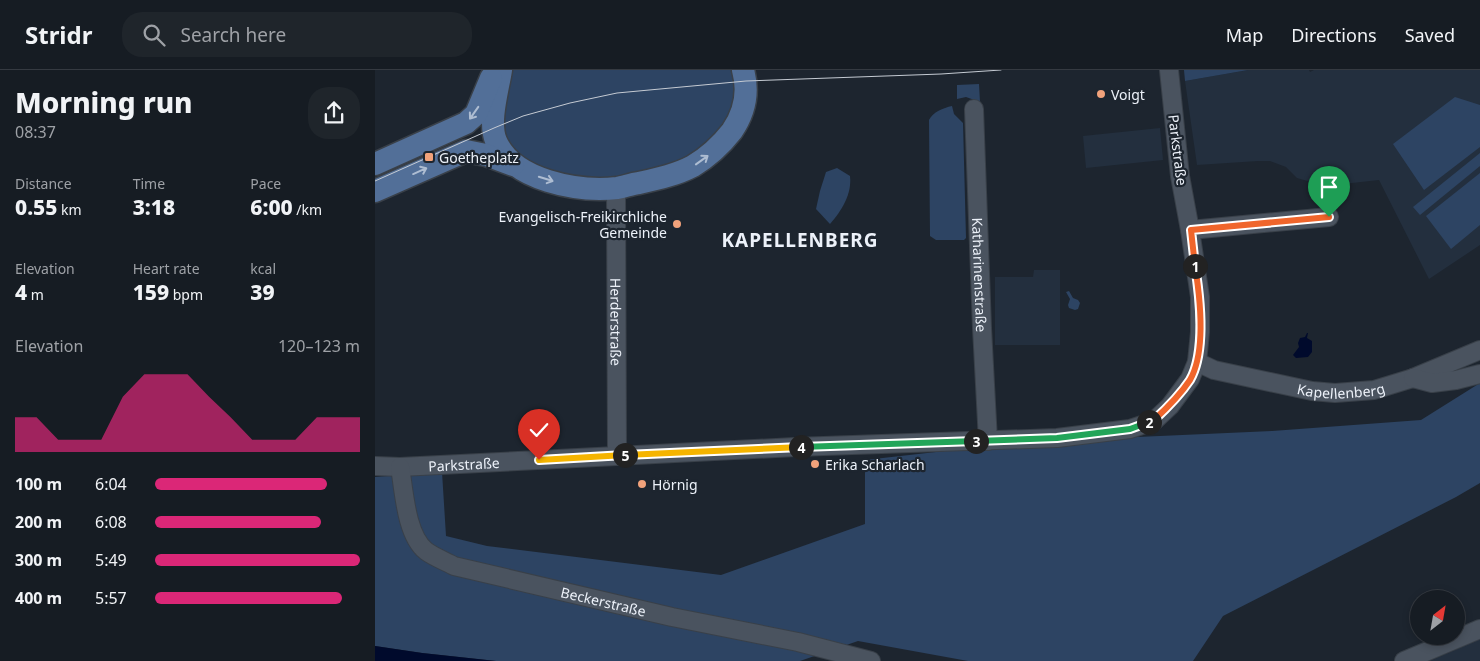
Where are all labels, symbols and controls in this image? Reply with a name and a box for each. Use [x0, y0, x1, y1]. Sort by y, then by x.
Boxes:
search box [122, 12, 472, 57]
text: Stridr [25, 18, 92, 51]
icon: search [140, 21, 168, 49]
text: Search here [180, 22, 286, 48]
text: Map [1226, 23, 1263, 47]
text: Directions [1291, 23, 1377, 47]
text: Saved [1405, 23, 1455, 47]
text: Morning run [15, 83, 193, 121]
place label: Voigt [1111, 85, 1145, 104]
button: share [308, 87, 360, 139]
marker: Voigt [1095, 88, 1107, 100]
one-way arrow [469, 106, 479, 120]
street label: Parkstraße [1164, 113, 1192, 187]
text: 08:37 [15, 121, 56, 143]
place label: Goetheplatz [439, 148, 519, 167]
marker: Goetheplatz [423, 151, 435, 163]
one-way arrow [695, 155, 709, 165]
one-way arrow [412, 166, 427, 176]
pin [1308, 166, 1350, 217]
icon: arrive [1315, 173, 1343, 201]
text: Distance [15, 174, 72, 193]
text: Time [133, 174, 165, 193]
text: Pace [250, 174, 281, 193]
one-way arrow [537, 175, 553, 185]
text: 0.55 [15, 193, 57, 221]
text: 3:18 [133, 193, 175, 221]
text: 6:00 [250, 193, 293, 221]
text: km [57, 200, 82, 219]
text: /km [293, 200, 322, 219]
place label: Evangelisch-Freikirchliche Gemeinde [499, 207, 667, 242]
street label: Katharinenstraße [968, 217, 992, 333]
marker: Evangelisch-Freikirchliche Gemeinde [671, 218, 683, 230]
district label: KAPELLENBERG [721, 227, 879, 253]
pin: 1 [1183, 254, 1207, 278]
text: 1 [1191, 257, 1200, 276]
text: Elevation [15, 259, 75, 278]
text: Heart rate [133, 259, 200, 278]
text: kcal [250, 259, 276, 278]
text: 4 [15, 278, 27, 306]
text: 159 [133, 278, 169, 306]
text: 39 [250, 278, 275, 306]
street label: Herderstraße [607, 278, 626, 366]
text: m [27, 285, 44, 304]
text: bpm [169, 285, 203, 304]
text: Elevation [15, 335, 83, 357]
text: 120–123 m [278, 335, 360, 357]
street label: Kapellenberg [1295, 378, 1387, 403]
pin [518, 409, 560, 460]
pin: 2 [1137, 410, 1161, 434]
text: 2 [1145, 413, 1154, 432]
icon: check [525, 416, 553, 444]
pin: 3 [963, 428, 989, 454]
text: 3 [972, 432, 981, 451]
pin: 4 [789, 434, 813, 460]
text: 4 [797, 438, 806, 457]
pin: 5 [613, 442, 637, 468]
text: 5 [621, 446, 630, 465]
street label: Parkstraße [428, 452, 500, 475]
place label: Erika Scharlach [825, 455, 925, 474]
marker: Erika Scharlach [809, 458, 821, 470]
text: 100 m [15, 473, 62, 495]
text: 6:04 [95, 473, 127, 495]
place label: Hörnig [652, 475, 698, 494]
marker: Hörnig [636, 478, 648, 490]
text: 200 m [15, 511, 62, 533]
text: 6:08 [95, 511, 127, 533]
text: 300 m [15, 549, 62, 571]
text: 5:49 [95, 549, 127, 571]
street label: Beckerstraße [559, 582, 648, 620]
text: 400 m [15, 587, 62, 609]
text: 5:57 [95, 587, 127, 609]
north arrow [1410, 590, 1465, 645]
map controls [1410, 590, 1465, 645]

